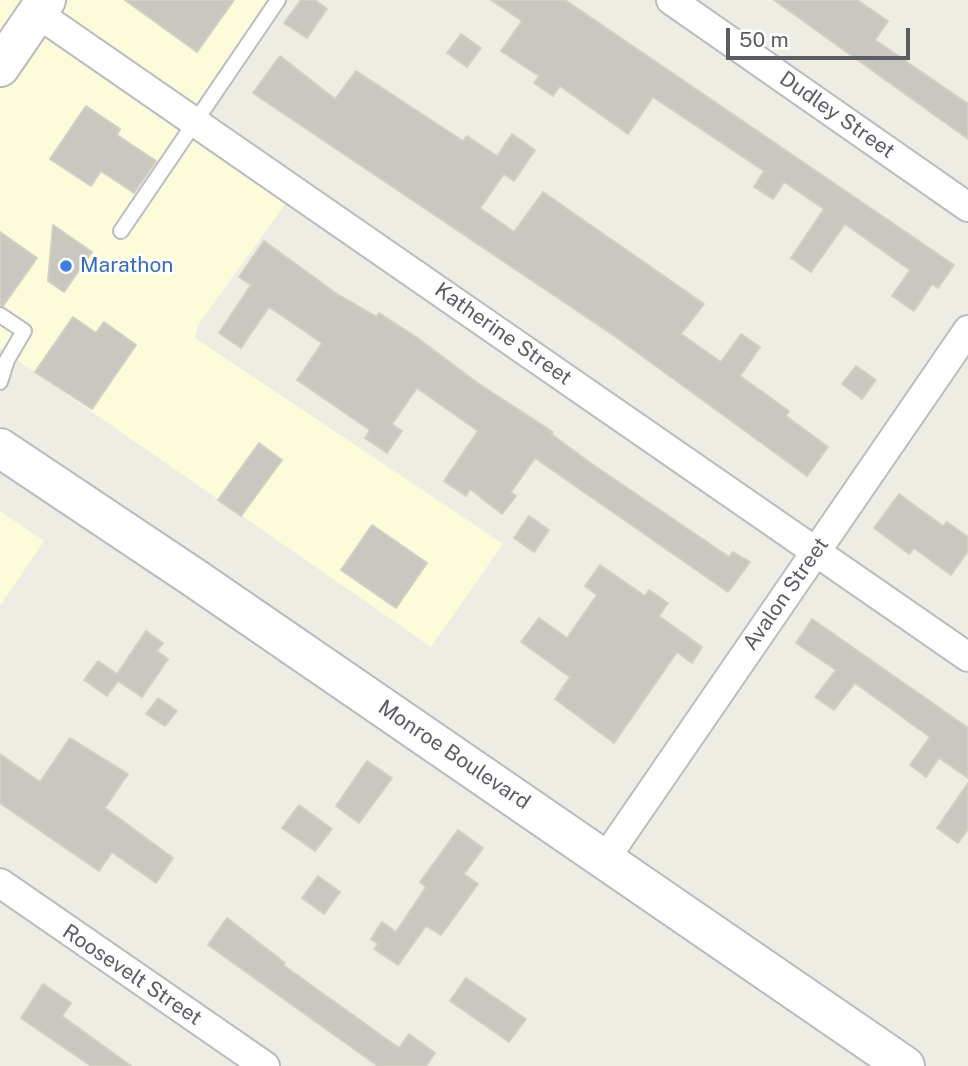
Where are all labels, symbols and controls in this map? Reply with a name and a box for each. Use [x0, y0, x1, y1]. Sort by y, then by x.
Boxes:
scale bar [730, 14, 914, 58]
text: 50 m [739, 27, 789, 52]
street label: Dudley Street [775, 66, 899, 164]
place label: Marathon [80, 253, 173, 279]
marker: Marathon [58, 258, 74, 274]
street label: Katherine Street [430, 277, 576, 391]
street label: Avalon Street [738, 533, 834, 655]
street label: Monroe Boulevard [373, 695, 535, 815]
street label: Roosevelt Street [58, 919, 206, 1031]

